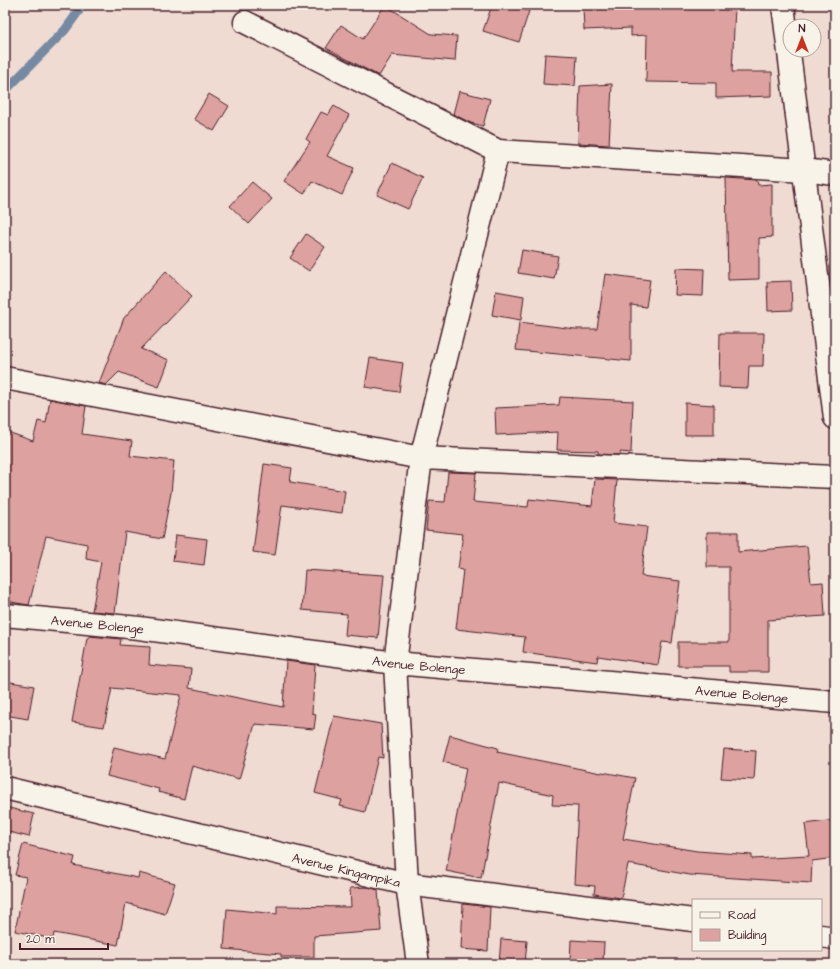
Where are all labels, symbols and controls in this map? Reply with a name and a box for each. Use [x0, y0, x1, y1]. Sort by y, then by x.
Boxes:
north arrow [782, 18, 822, 58]
text: N [799, 21, 806, 36]
street label: Avenue Bolenge [50, 612, 145, 639]
street label: Avenue Bolenge [371, 652, 466, 680]
street label: Avenue Bolenge [694, 682, 789, 708]
street label: Avenue Kingampika [290, 849, 403, 892]
legend [692, 899, 822, 951]
text: Road [728, 907, 756, 924]
scale bar [20, 925, 108, 951]
text: Building [728, 927, 766, 945]
text: 20 m [26, 931, 55, 948]

